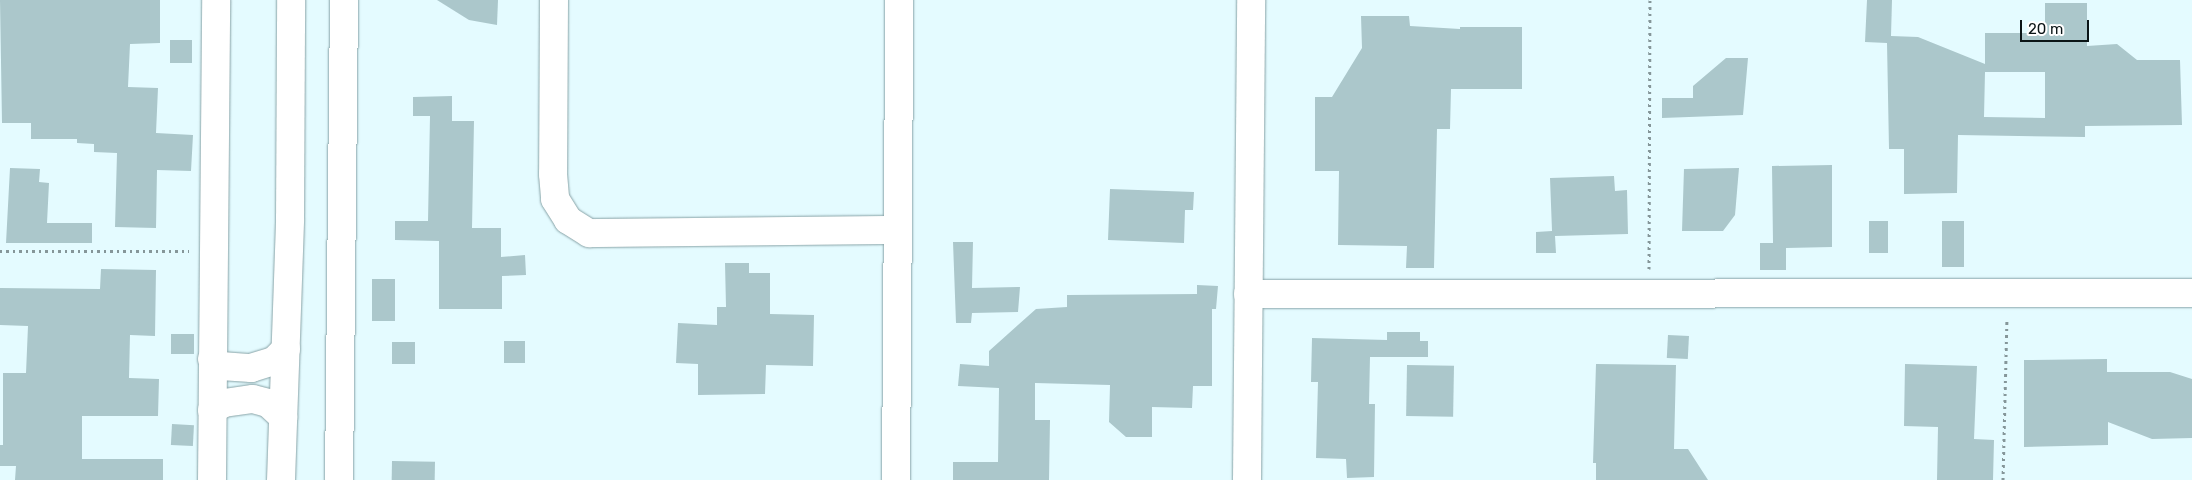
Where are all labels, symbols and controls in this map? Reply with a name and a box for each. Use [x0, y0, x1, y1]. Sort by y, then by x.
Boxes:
scale bar [2022, 10, 2091, 42]
text: 20 m [2028, 20, 2063, 38]

